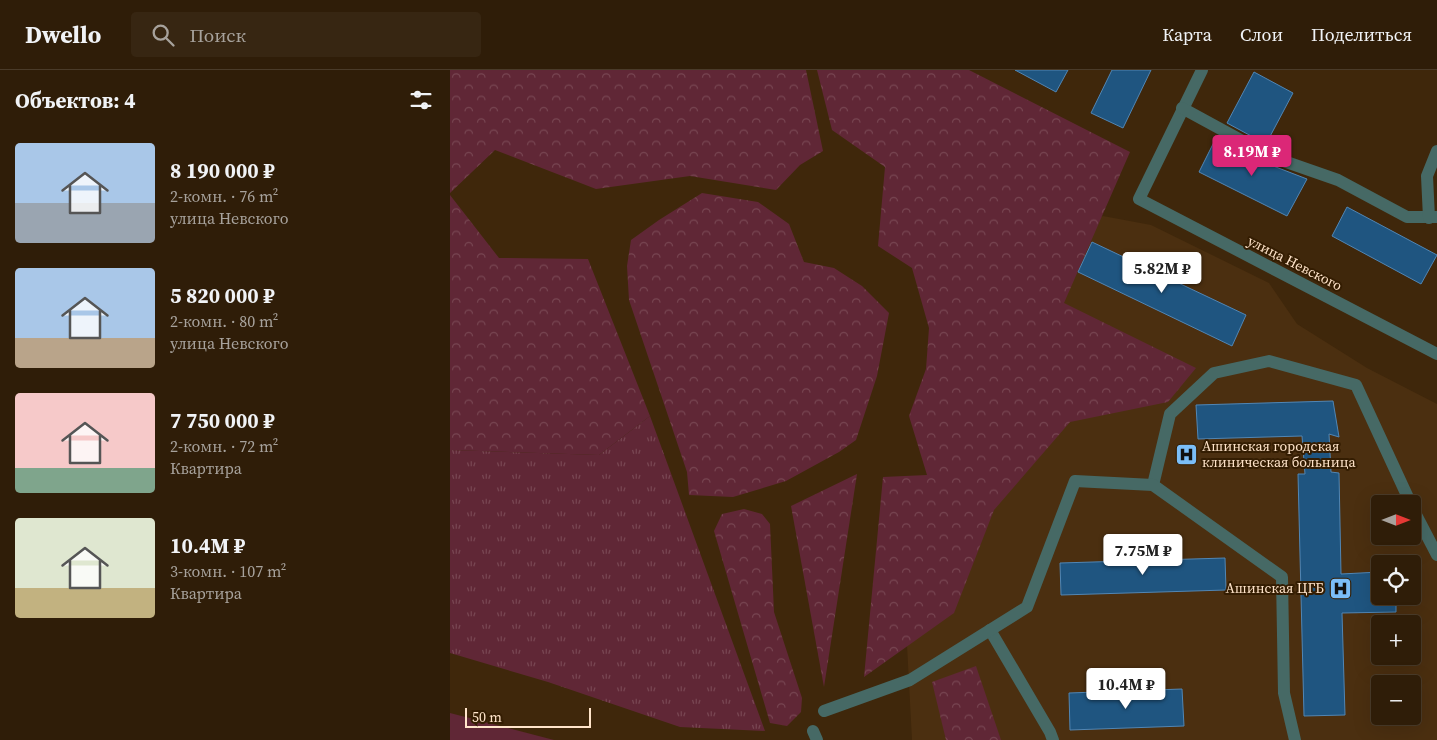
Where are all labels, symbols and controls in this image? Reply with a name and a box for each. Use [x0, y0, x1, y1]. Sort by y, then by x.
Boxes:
search box [131, 12, 481, 57]
text: Dwello [25, 18, 101, 51]
icon: search [149, 21, 177, 49]
text: Поиск [189, 22, 246, 48]
text: Карта [1162, 22, 1212, 47]
text: Слои [1240, 22, 1283, 47]
text: Поделиться [1311, 22, 1412, 47]
text: Объектов: 4 [15, 86, 136, 115]
icon: filters [407, 86, 435, 114]
pin: 8.19M ₽ [1206, 134, 1298, 177]
text: 8.19M ₽ [1223, 140, 1281, 162]
text: 8 190 000 ₽ [170, 156, 275, 185]
icon: home [55, 163, 115, 223]
text: 2-комн. · 76 m² [170, 185, 278, 207]
text: улица Невского [170, 207, 289, 229]
street label: улица Невского [1244, 231, 1346, 296]
pin: 5.82M ₽ [1116, 252, 1208, 294]
text: 5.82M ₽ [1133, 257, 1191, 279]
text: 5 820 000 ₽ [170, 281, 275, 310]
icon: home [55, 288, 115, 348]
text: 2-комн. · 80 m² [170, 310, 278, 332]
text: улица Невского [170, 332, 289, 354]
text: 7 750 000 ₽ [170, 406, 275, 435]
icon: home [55, 413, 115, 473]
text: 2-комн. · 72 m² [170, 435, 278, 457]
place label: Ашинская городская клиническая больница [1202, 436, 1356, 472]
hospital icon: Ашинская городская клиническая больница [1174, 442, 1198, 466]
text: Квартира [170, 457, 242, 479]
north arrow [1371, 495, 1421, 545]
map controls [1371, 495, 1421, 725]
text: 10.4M ₽ [170, 531, 245, 560]
pin: 7.75M ₽ [1097, 534, 1189, 576]
icon: home [55, 538, 115, 598]
text: 7.75M ₽ [1114, 539, 1172, 561]
button: locate [1371, 555, 1421, 605]
text: 3-комн. · 107 m² [170, 560, 286, 582]
hospital icon: Ашинская ЦГБ [1328, 576, 1352, 600]
place label: Ашинская ЦГБ [1225, 578, 1324, 598]
text: Квартира [170, 582, 242, 604]
button: + [1371, 615, 1421, 665]
pin: 10.4M ₽ [1080, 668, 1172, 710]
text: 10.4M ₽ [1097, 673, 1155, 695]
button: − [1371, 675, 1421, 725]
scale bar [465, 705, 591, 728]
text: 50 m [472, 707, 502, 727]

